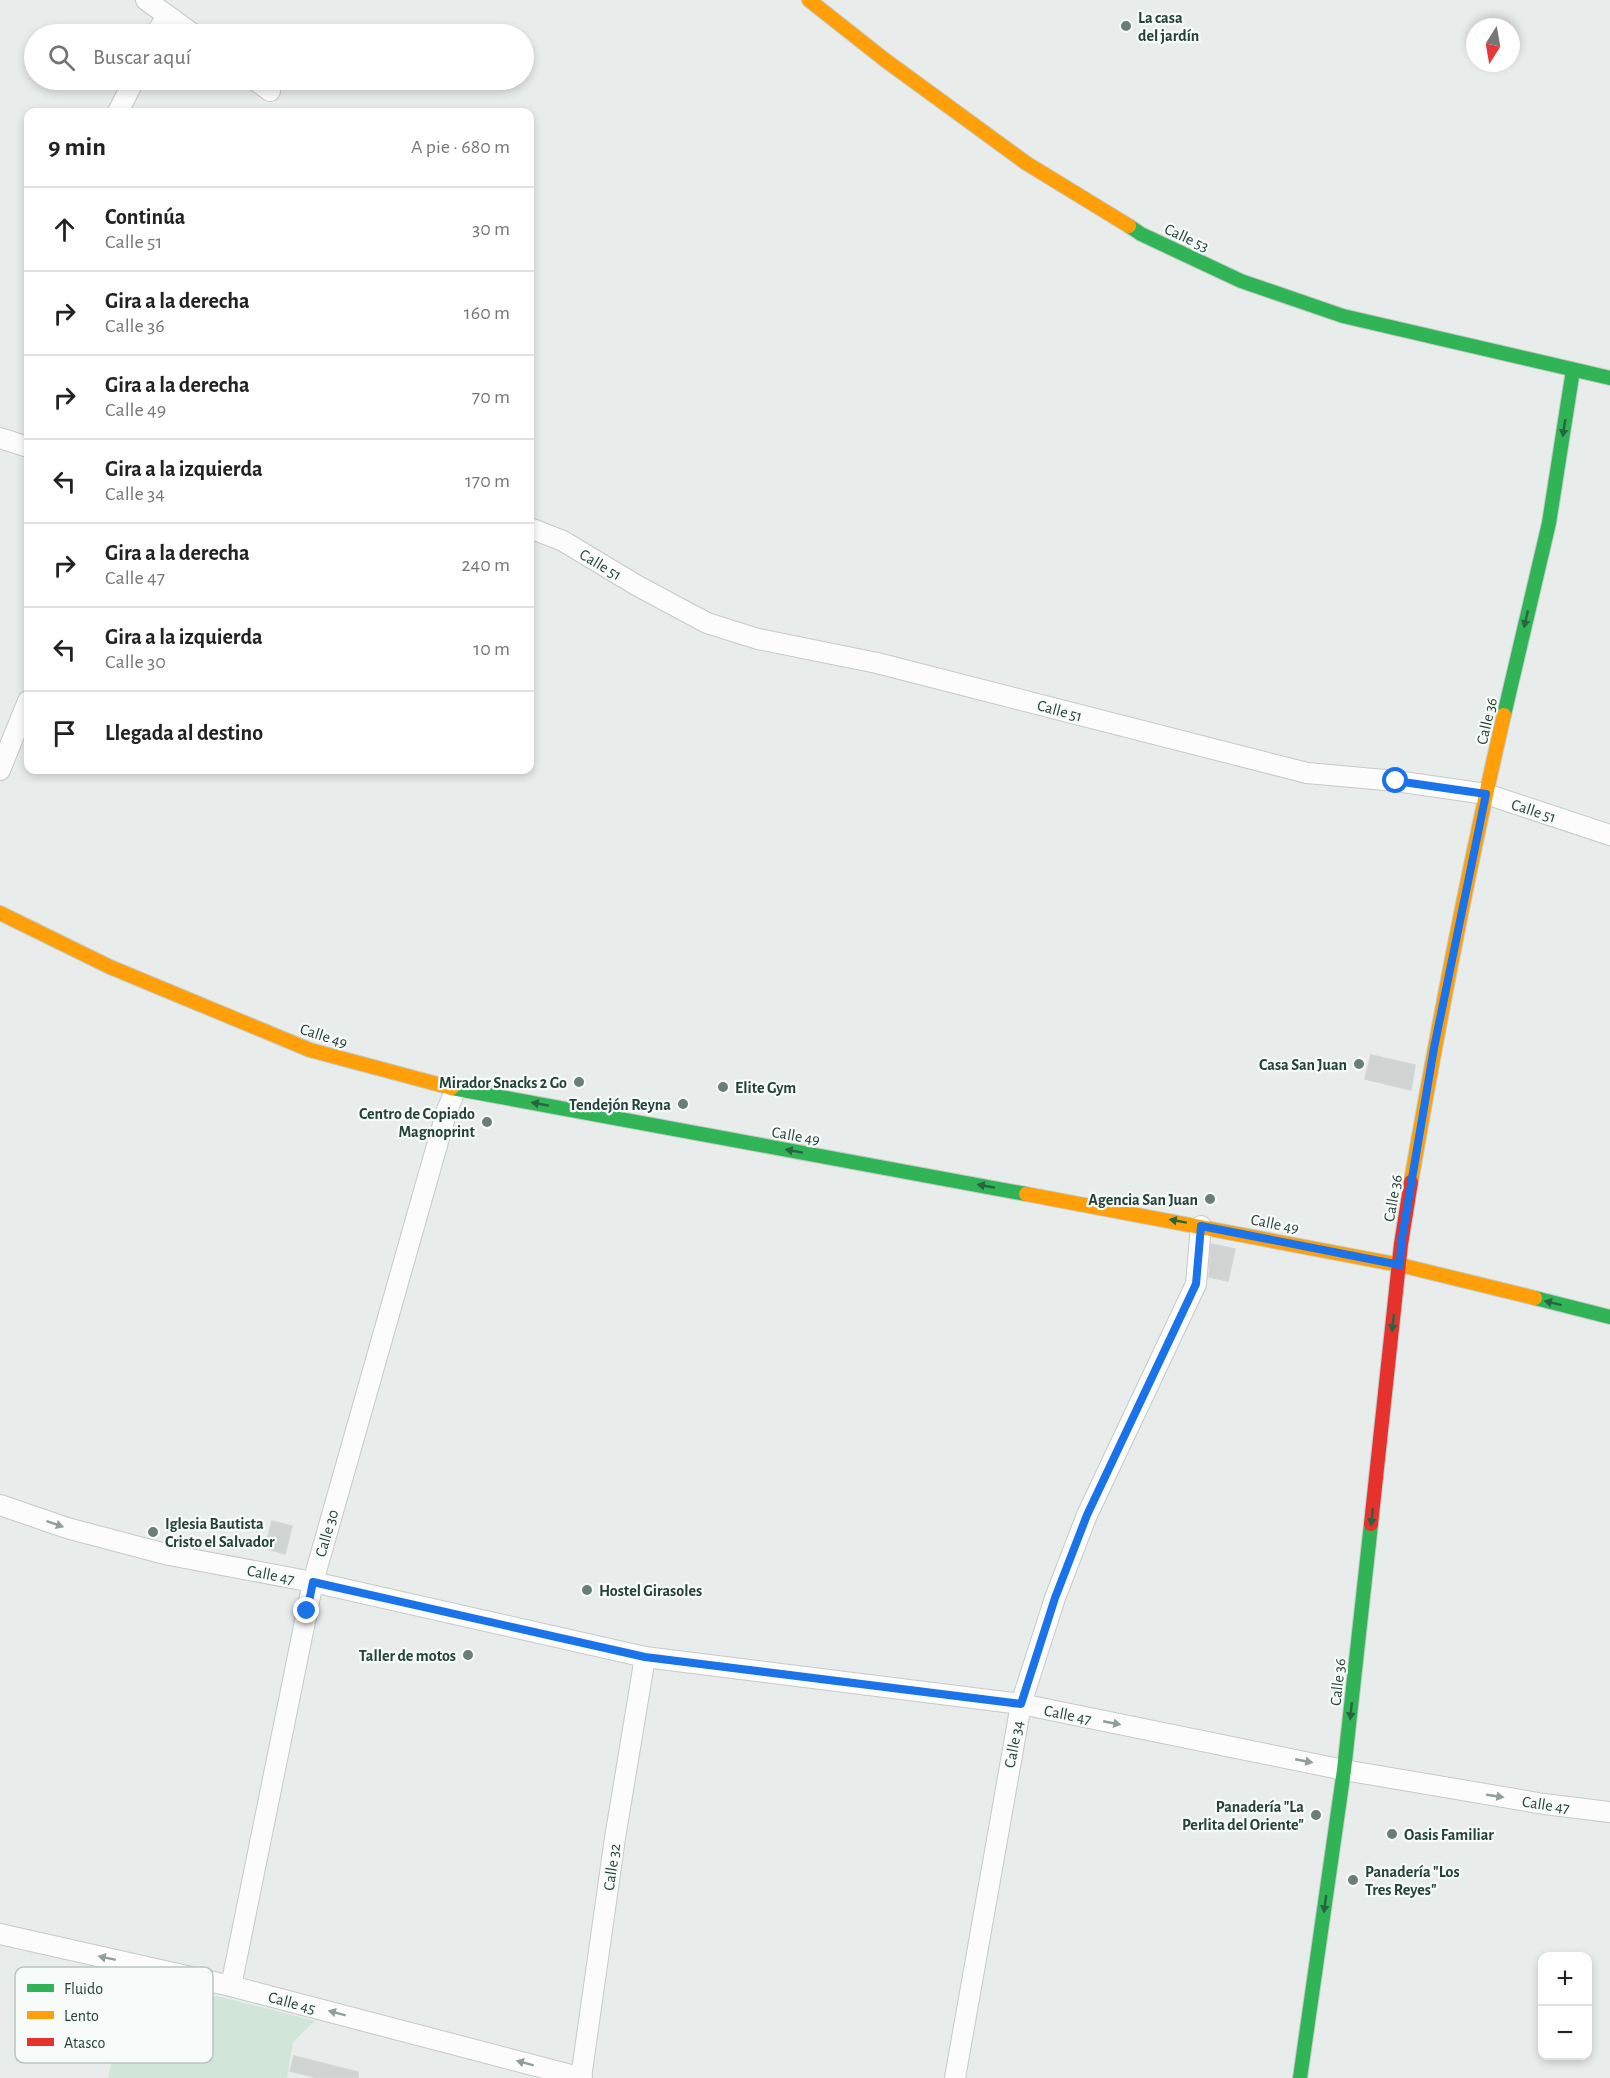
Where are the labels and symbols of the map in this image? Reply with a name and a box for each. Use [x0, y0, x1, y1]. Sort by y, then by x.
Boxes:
place label: La casa del jardín [1138, 10, 1199, 45]
north arrow [1466, 18, 1520, 72]
marker: La casa del jardín [1119, 19, 1133, 33]
street label: Calle 53 [1162, 221, 1211, 255]
one-way arrow [1559, 418, 1568, 437]
street label: Calle 51 [577, 546, 624, 584]
one-way arrow [1521, 610, 1531, 628]
street label: Calle 36 [1474, 696, 1500, 746]
street label: Calle 51 [1036, 697, 1084, 725]
route start [1382, 767, 1408, 793]
street label: Calle 51 [1509, 796, 1558, 826]
street label: Calle 49 [298, 1021, 349, 1051]
place label: Casa San Juan [1259, 1057, 1347, 1073]
marker: Casa San Juan [1352, 1057, 1366, 1071]
place label: Mirador Snacks 2 Go [439, 1075, 567, 1091]
marker: Mirador Snacks 2 Go [572, 1075, 586, 1089]
marker: Elite Gym [716, 1080, 730, 1094]
place label: Elite Gym [735, 1080, 796, 1097]
place label: Tendejón Reyna [569, 1097, 671, 1114]
marker: Tendejón Reyna [676, 1097, 690, 1111]
one-way arrow [531, 1099, 550, 1108]
place label: Centro de Copiado Magnoprint [359, 1106, 476, 1140]
marker: Centro de Copiado Magnoprint [480, 1115, 494, 1129]
street label: Calle 49 [770, 1124, 821, 1148]
one-way arrow [784, 1146, 803, 1155]
street label: Calle 36 [1381, 1173, 1405, 1223]
one-way arrow [976, 1181, 995, 1190]
place label: Agencia San Juan [1088, 1192, 1198, 1208]
marker: Agencia San Juan [1203, 1192, 1217, 1206]
street label: Calle 49 [1249, 1211, 1300, 1236]
one-way arrow [1168, 1217, 1187, 1226]
one-way arrow [1544, 1298, 1562, 1308]
one-way arrow [1389, 1314, 1398, 1333]
street label: Calle 30 [313, 1508, 341, 1559]
one-way arrow [1367, 1508, 1377, 1527]
place label: Iglesia Bautista Cristo el Salvador [165, 1516, 275, 1550]
one-way arrow [46, 1519, 64, 1529]
marker: Iglesia Bautista Cristo el Salvador [146, 1525, 160, 1539]
street label: Calle 47 [246, 1563, 296, 1587]
marker: Hostel Girasoles [580, 1583, 594, 1597]
place label: Hostel Girasoles [599, 1583, 702, 1599]
route end [293, 1597, 319, 1623]
place label: Taller de motos [359, 1648, 456, 1664]
marker: Taller de motos [461, 1648, 475, 1662]
street label: Calle 36 [1328, 1658, 1348, 1707]
one-way arrow [1346, 1701, 1355, 1720]
street label: Calle 47 [1043, 1703, 1093, 1727]
street label: Calle 34 [1002, 1719, 1026, 1769]
one-way arrow [1103, 1719, 1122, 1728]
one-way arrow [1294, 1757, 1313, 1766]
one-way arrow [1486, 1791, 1505, 1800]
street label: Calle 47 [1521, 1794, 1571, 1816]
place label: Panadería "La Perlita del Oriente" [1182, 1799, 1304, 1833]
marker: Panadería "La Perlita del Oriente" [1309, 1808, 1323, 1822]
marker: Oasis Familiar [1385, 1827, 1399, 1841]
place label: Oasis Familiar [1404, 1827, 1494, 1843]
street label: Calle 32 [601, 1842, 623, 1892]
place label: Panadería "Los Tres Reyes" [1365, 1864, 1460, 1899]
marker: Panadería "Los Tres Reyes" [1346, 1873, 1360, 1887]
one-way arrow [1320, 1895, 1329, 1914]
one-way arrow [97, 1952, 116, 1962]
legend [15, 1967, 213, 2063]
text: Fluido [64, 1981, 103, 1997]
street label: Calle 45 [266, 1989, 317, 2017]
text: Lento [64, 2008, 99, 2024]
one-way arrow [328, 2008, 346, 2018]
text: Atasco [64, 2035, 106, 2051]
one-way arrow [516, 2058, 534, 2067]

